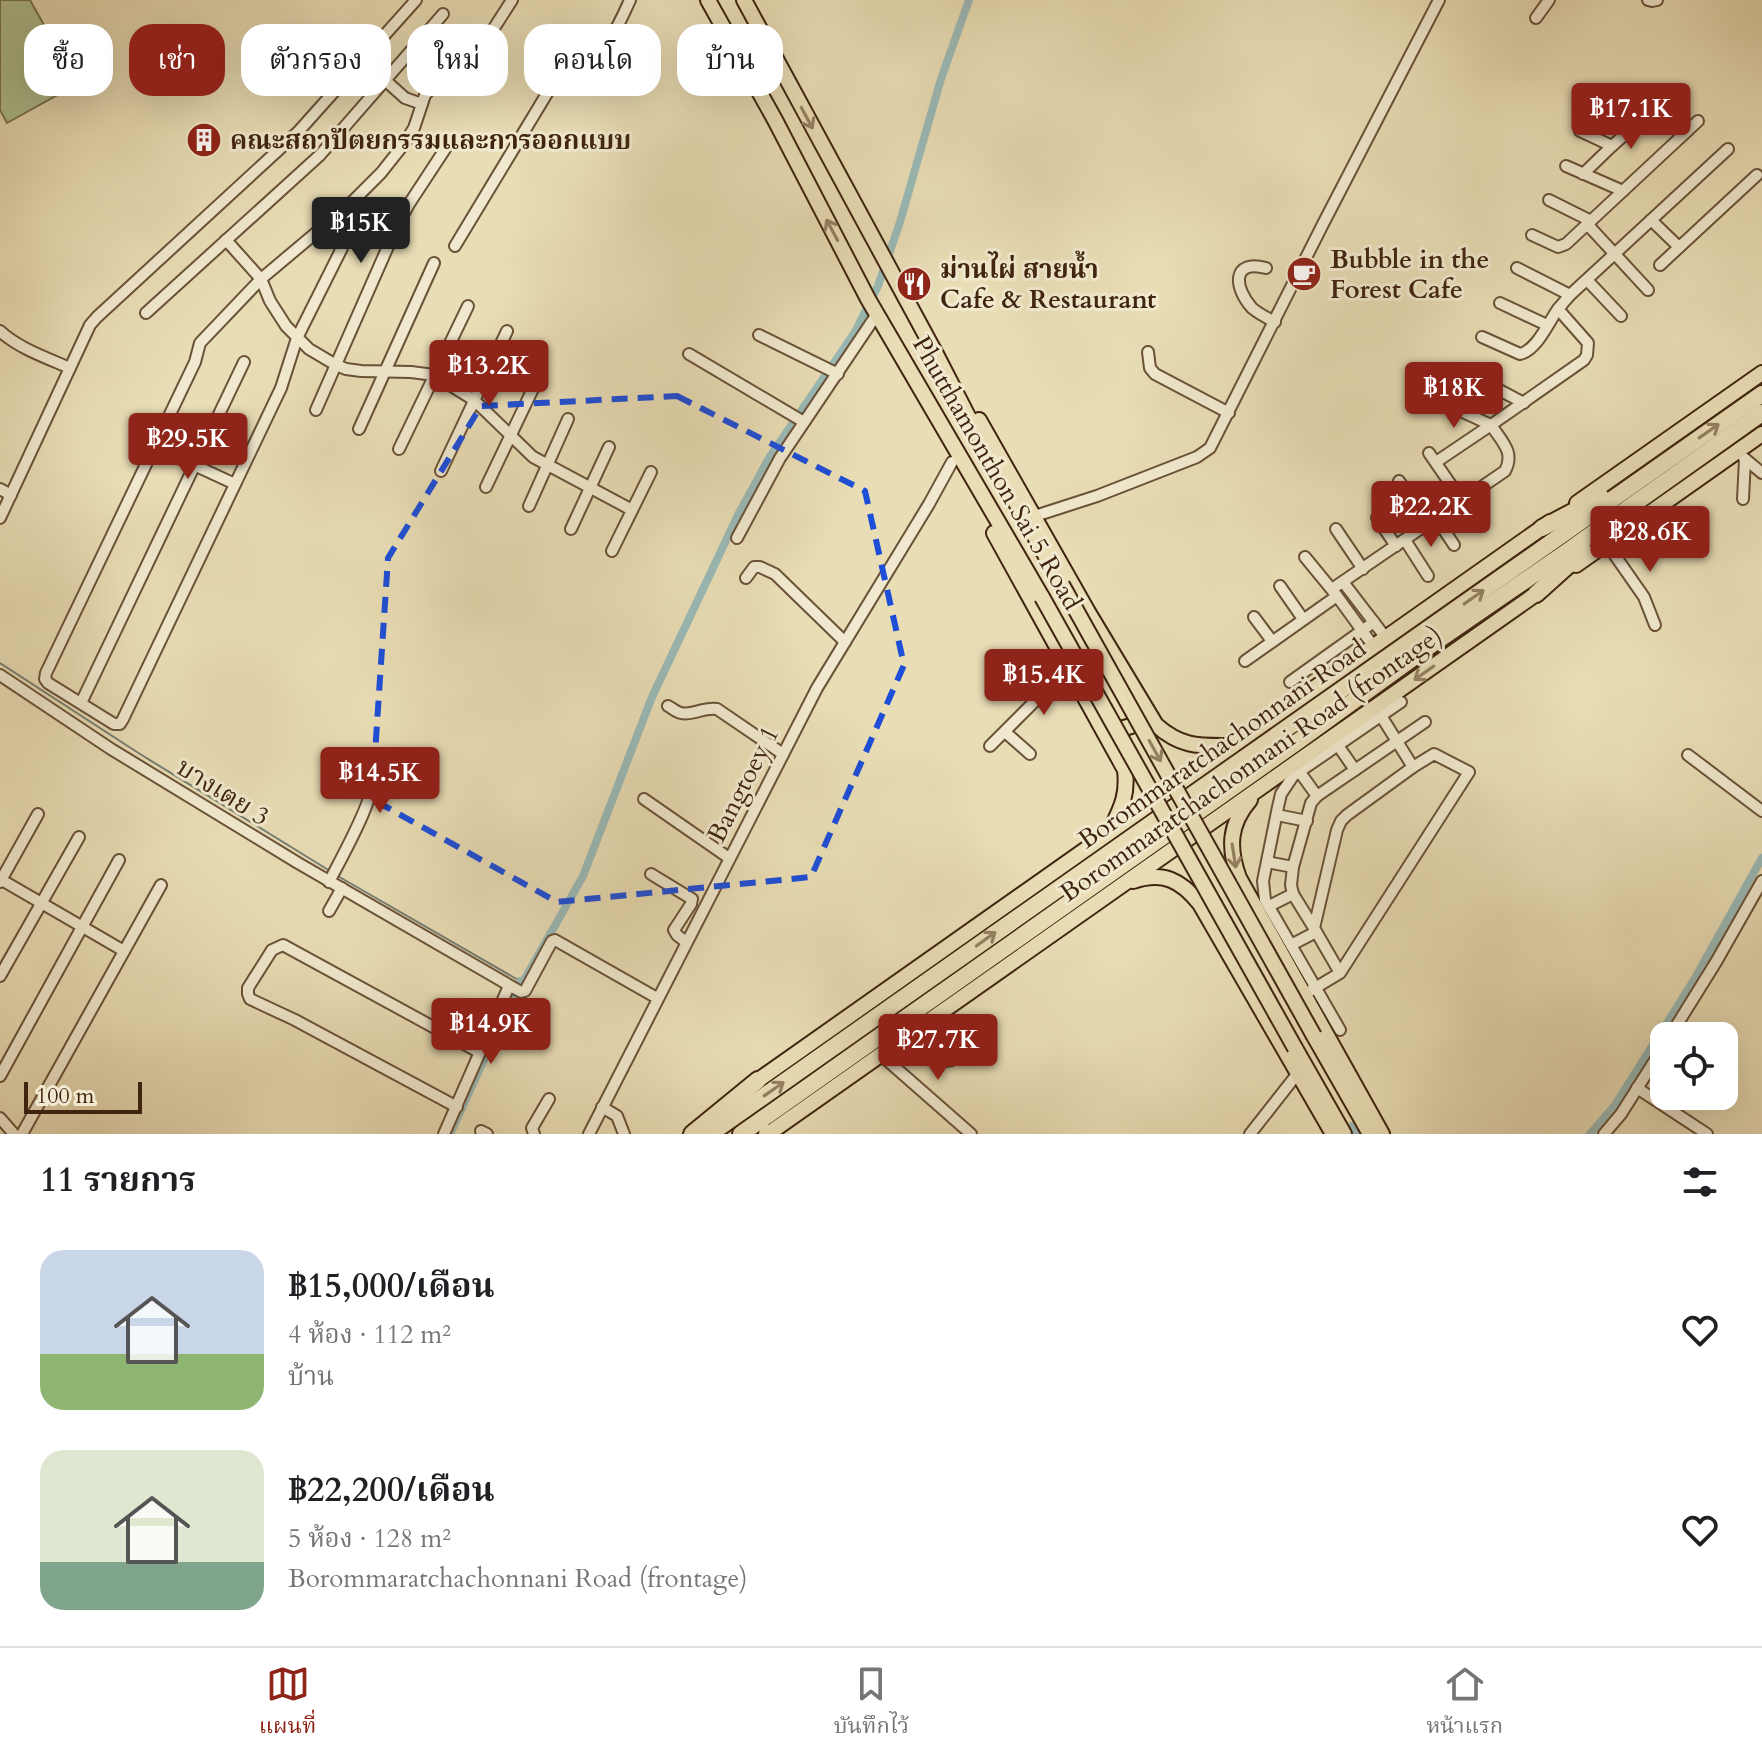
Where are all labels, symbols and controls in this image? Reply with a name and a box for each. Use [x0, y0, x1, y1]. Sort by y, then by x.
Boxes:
chip: ซื้อ [24, 24, 113, 96]
chip: เช่า [129, 24, 225, 96]
chip: ตัวกรอง [241, 24, 391, 96]
chip: ใหม่ [407, 24, 508, 96]
chip: คอนโด [524, 24, 661, 96]
chip: บ้าน [677, 24, 783, 96]
pin: ฿17.1K [1566, 83, 1696, 151]
text: ฿17.1K [1589, 91, 1673, 126]
one-way arrow [800, 106, 816, 129]
building icon: คณะสถาปัตยกรรมและการออกแบบ [185, 121, 223, 159]
place label: คณะสถาปัตยกรรมและการออกแบบ [230, 123, 631, 158]
pin: ฿15K [314, 197, 408, 265]
text: ฿15K [330, 205, 392, 240]
one-way arrow [823, 219, 839, 242]
place label: Bubble in the Forest Cafe [1330, 242, 1489, 307]
place label: ม่านไผ่ สายน้ำ Cafe & Restaurant [940, 250, 1156, 317]
cafe icon: Bubble in the Forest Cafe [1285, 255, 1323, 293]
restaurant icon: ม่านไผ่ สายน้ำ Cafe & Restaurant [895, 265, 933, 303]
street label: Phutthamonthon Sai 5 Road [904, 330, 1090, 617]
pin: ฿13.2K [424, 340, 554, 408]
text: ฿13.2K [447, 348, 531, 383]
pin: ฿18K [1407, 362, 1501, 430]
text: ฿18K [1423, 370, 1485, 405]
pin: ฿29.5K [123, 413, 253, 481]
text: ฿29.5K [146, 421, 230, 456]
one-way arrow [1698, 423, 1720, 439]
pin: ฿22.2K [1366, 481, 1496, 549]
text: ฿22.2K [1389, 489, 1473, 524]
pin: ฿28.6K [1585, 506, 1715, 574]
text: ฿28.6K [1608, 514, 1692, 549]
one-way arrow [1462, 589, 1484, 605]
street label: Borommaratchachonnani Road (frontage) [1053, 618, 1449, 910]
street label: Borommaratchachonnani Road [1071, 631, 1373, 857]
pin: ฿15.4K [979, 649, 1109, 717]
text: ฿15.4K [1002, 657, 1086, 692]
one-way arrow [1414, 665, 1436, 681]
street label: Bangtoey 1 [699, 720, 787, 848]
one-way arrow [1147, 739, 1163, 762]
pin: ฿14.5K [315, 747, 445, 815]
street label: บางเตย 3 [170, 750, 276, 834]
text: ฿14.5K [338, 755, 422, 790]
one-way arrow [1227, 843, 1242, 868]
one-way arrow [975, 931, 996, 948]
pin: ฿14.9K [426, 998, 556, 1066]
text: ฿14.9K [449, 1006, 533, 1041]
pin: ฿27.7K [873, 1014, 1003, 1082]
text: ฿27.7K [896, 1022, 980, 1057]
map controls [1650, 1022, 1738, 1110]
button: locate [1650, 1022, 1738, 1110]
scale bar [24, 1078, 142, 1114]
text: 100 m [36, 1081, 94, 1111]
one-way arrow [762, 1081, 784, 1097]
text: 11 รายการ [40, 1157, 196, 1203]
icon: filters [1678, 1160, 1722, 1204]
text: ฿15,000/เดือน [288, 1263, 494, 1309]
icon: home [104, 1282, 200, 1378]
icon: heart [1678, 1308, 1722, 1352]
text: 4 ห้อง · 112 m² [288, 1317, 451, 1352]
text: บ้าน [288, 1359, 334, 1394]
text: ฿22,200/เดือน [288, 1467, 494, 1513]
icon: home [104, 1482, 200, 1578]
icon: heart [1678, 1508, 1722, 1552]
text: 5 ห้อง · 128 m² [288, 1521, 451, 1556]
text: Borommaratchachonnani Road (frontage) [288, 1561, 748, 1596]
tab: แผนที่ [259, 1662, 316, 1745]
tab: บันทึกไว้ [834, 1662, 909, 1745]
tab: หน้าแรก [1426, 1662, 1503, 1745]

